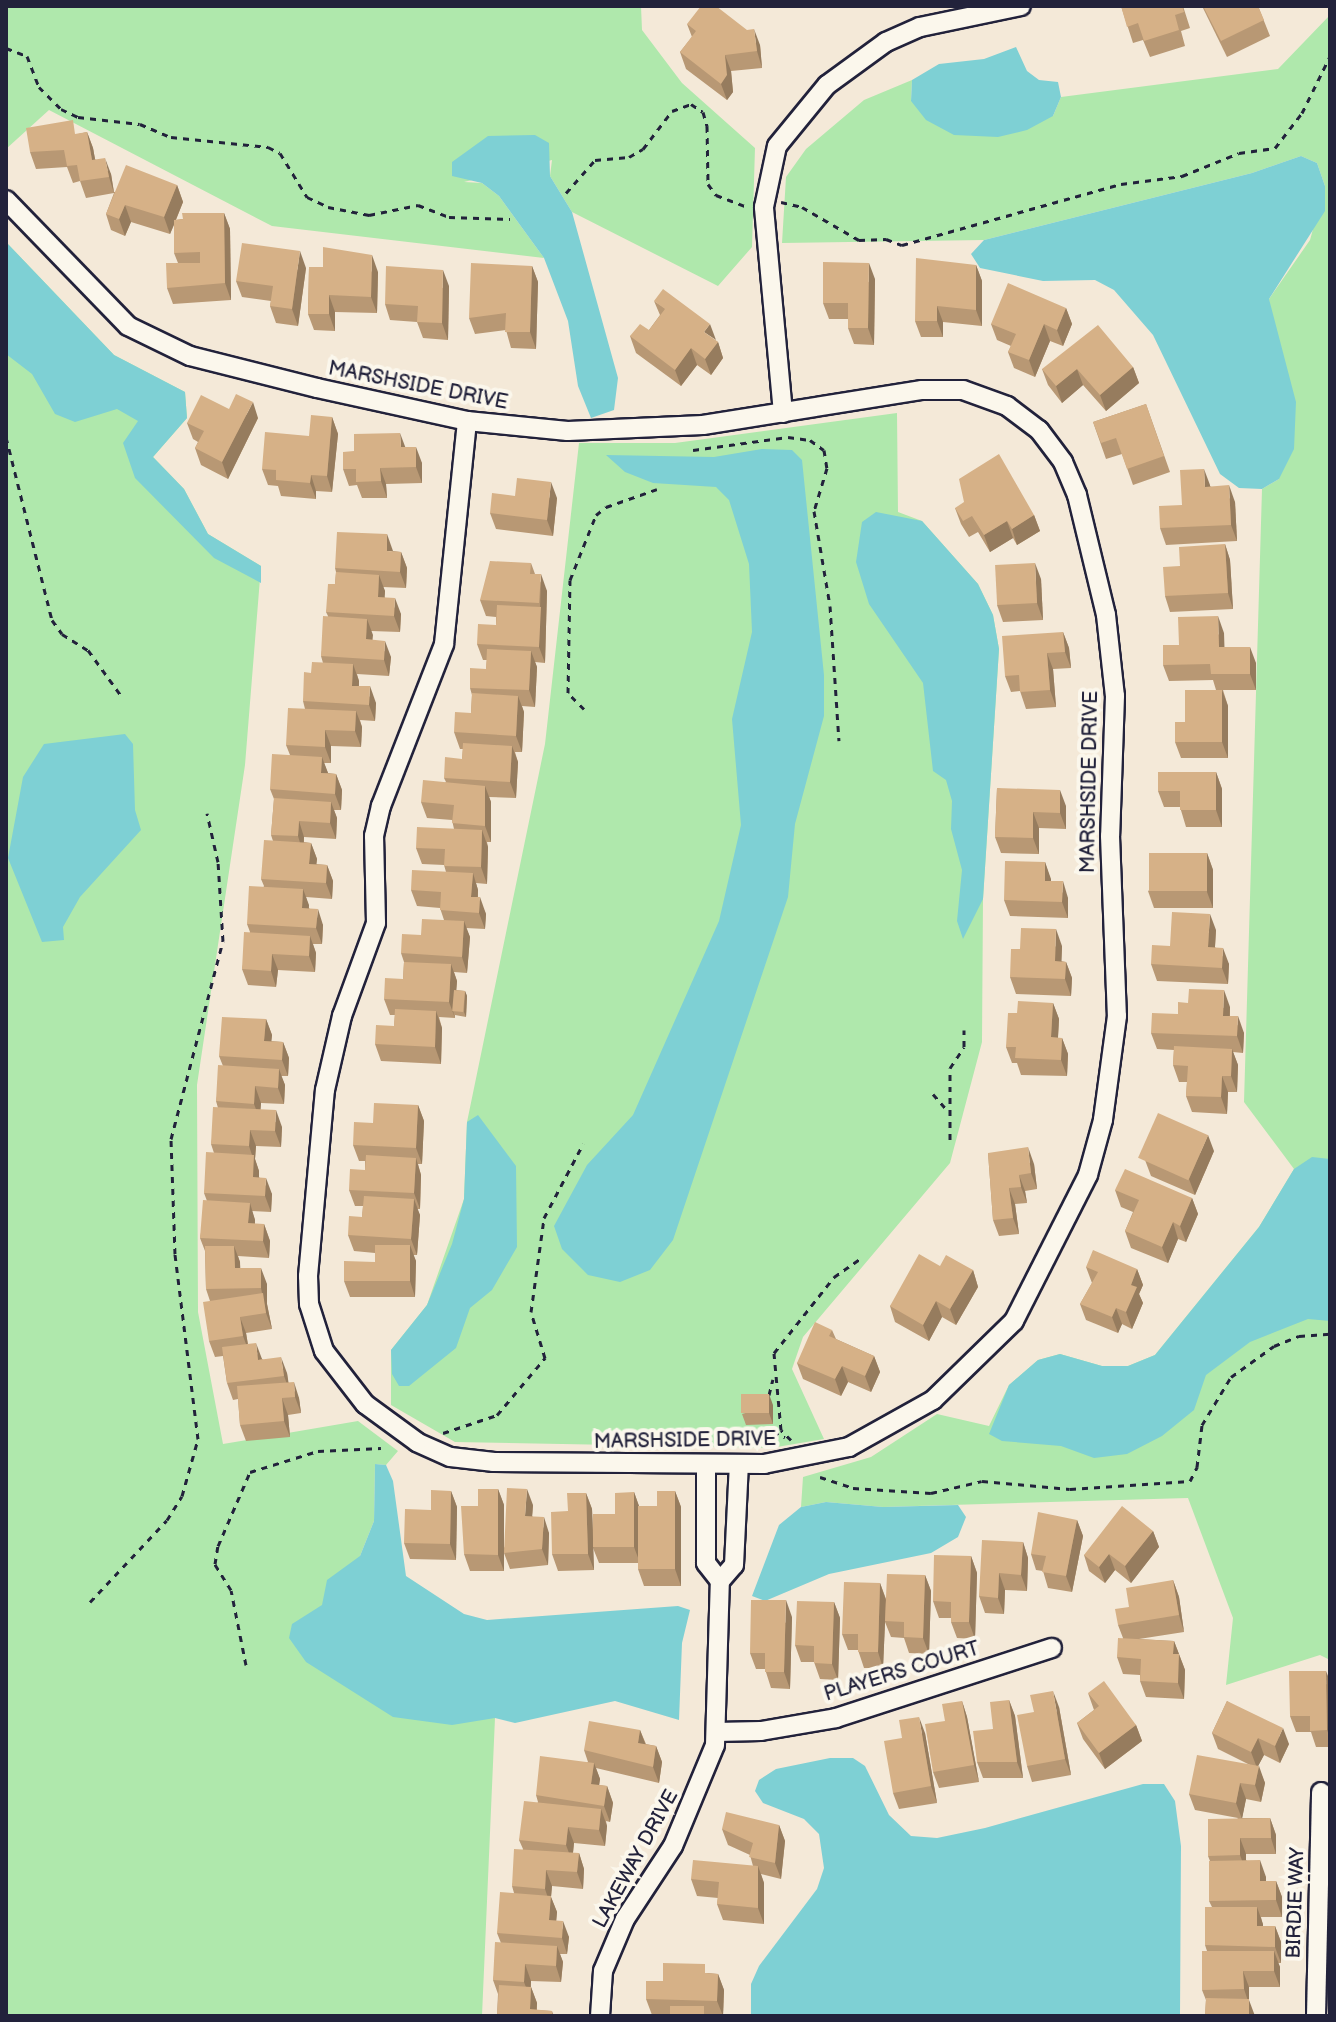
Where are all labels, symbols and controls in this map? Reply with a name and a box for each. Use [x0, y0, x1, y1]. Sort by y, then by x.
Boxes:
street label: MARSHSIDE DRIVE [326, 357, 510, 415]
street label: MARSHSIDE DRIVE [1076, 691, 1104, 873]
street label: MARSHSIDE DRIVE [594, 1427, 776, 1455]
street label: PLAYERS COURT [821, 1637, 983, 1707]
street label: LAKEWAY DRIVE [588, 1786, 684, 1932]
street label: BIRDIE WAY [1282, 1847, 1310, 1959]

